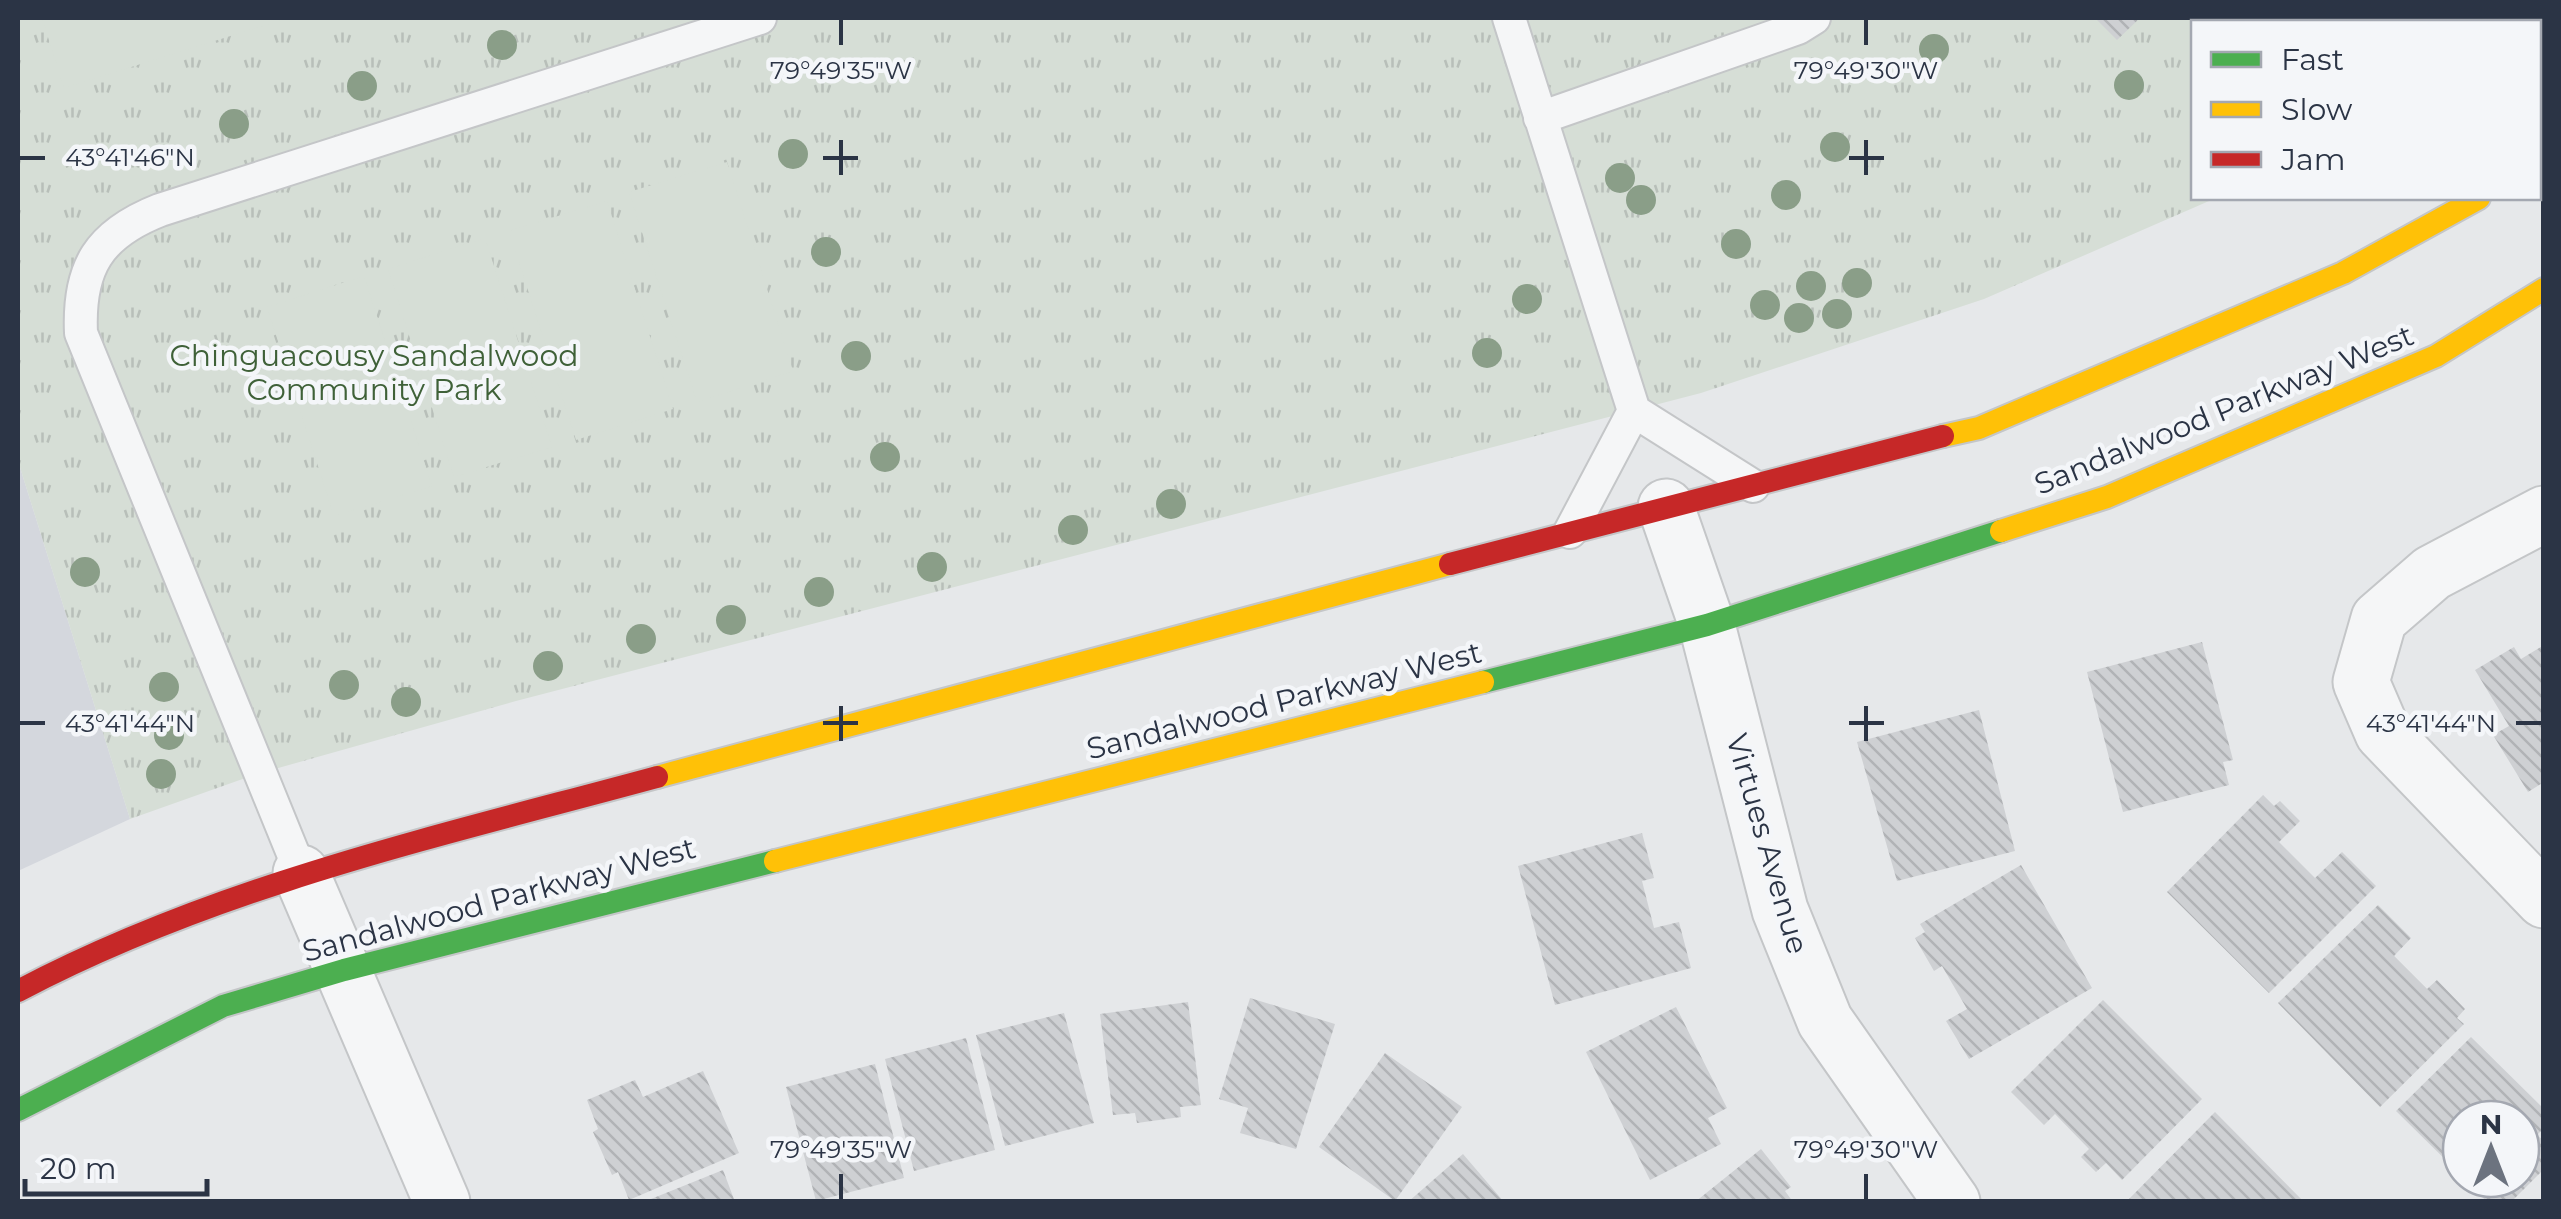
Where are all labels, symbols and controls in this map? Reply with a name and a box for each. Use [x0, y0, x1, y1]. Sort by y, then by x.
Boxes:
legend [2191, 20, 2541, 200]
text: Fast [2281, 41, 2344, 78]
text: 79°49'35"W [770, 55, 912, 85]
text: 79°49'30"W [1794, 55, 1938, 85]
text: Slow [2281, 91, 2353, 128]
text: Jam [2280, 141, 2346, 178]
text: 43°41'46"N [65, 142, 195, 172]
street label: Sandalwood Parkway West [2029, 316, 2419, 503]
park label: Chinguacousy Sandalwood Community Park [169, 337, 579, 408]
street label: Sandalwood Parkway West [1083, 633, 1485, 768]
text: 43°41'44"N [65, 708, 195, 738]
text: 43°41'44"N [2366, 708, 2496, 738]
street label: Virtues Avenue [1718, 730, 1817, 958]
street label: Sandalwood Parkway West [298, 829, 700, 970]
north arrow [2441, 1099, 2541, 1199]
text: N [2480, 1107, 2502, 1141]
scale bar [25, 1134, 208, 1196]
text: 79°49'35"W [770, 1134, 912, 1164]
text: 79°49'30"W [1794, 1134, 1938, 1164]
text: 20 m [40, 1150, 117, 1187]

